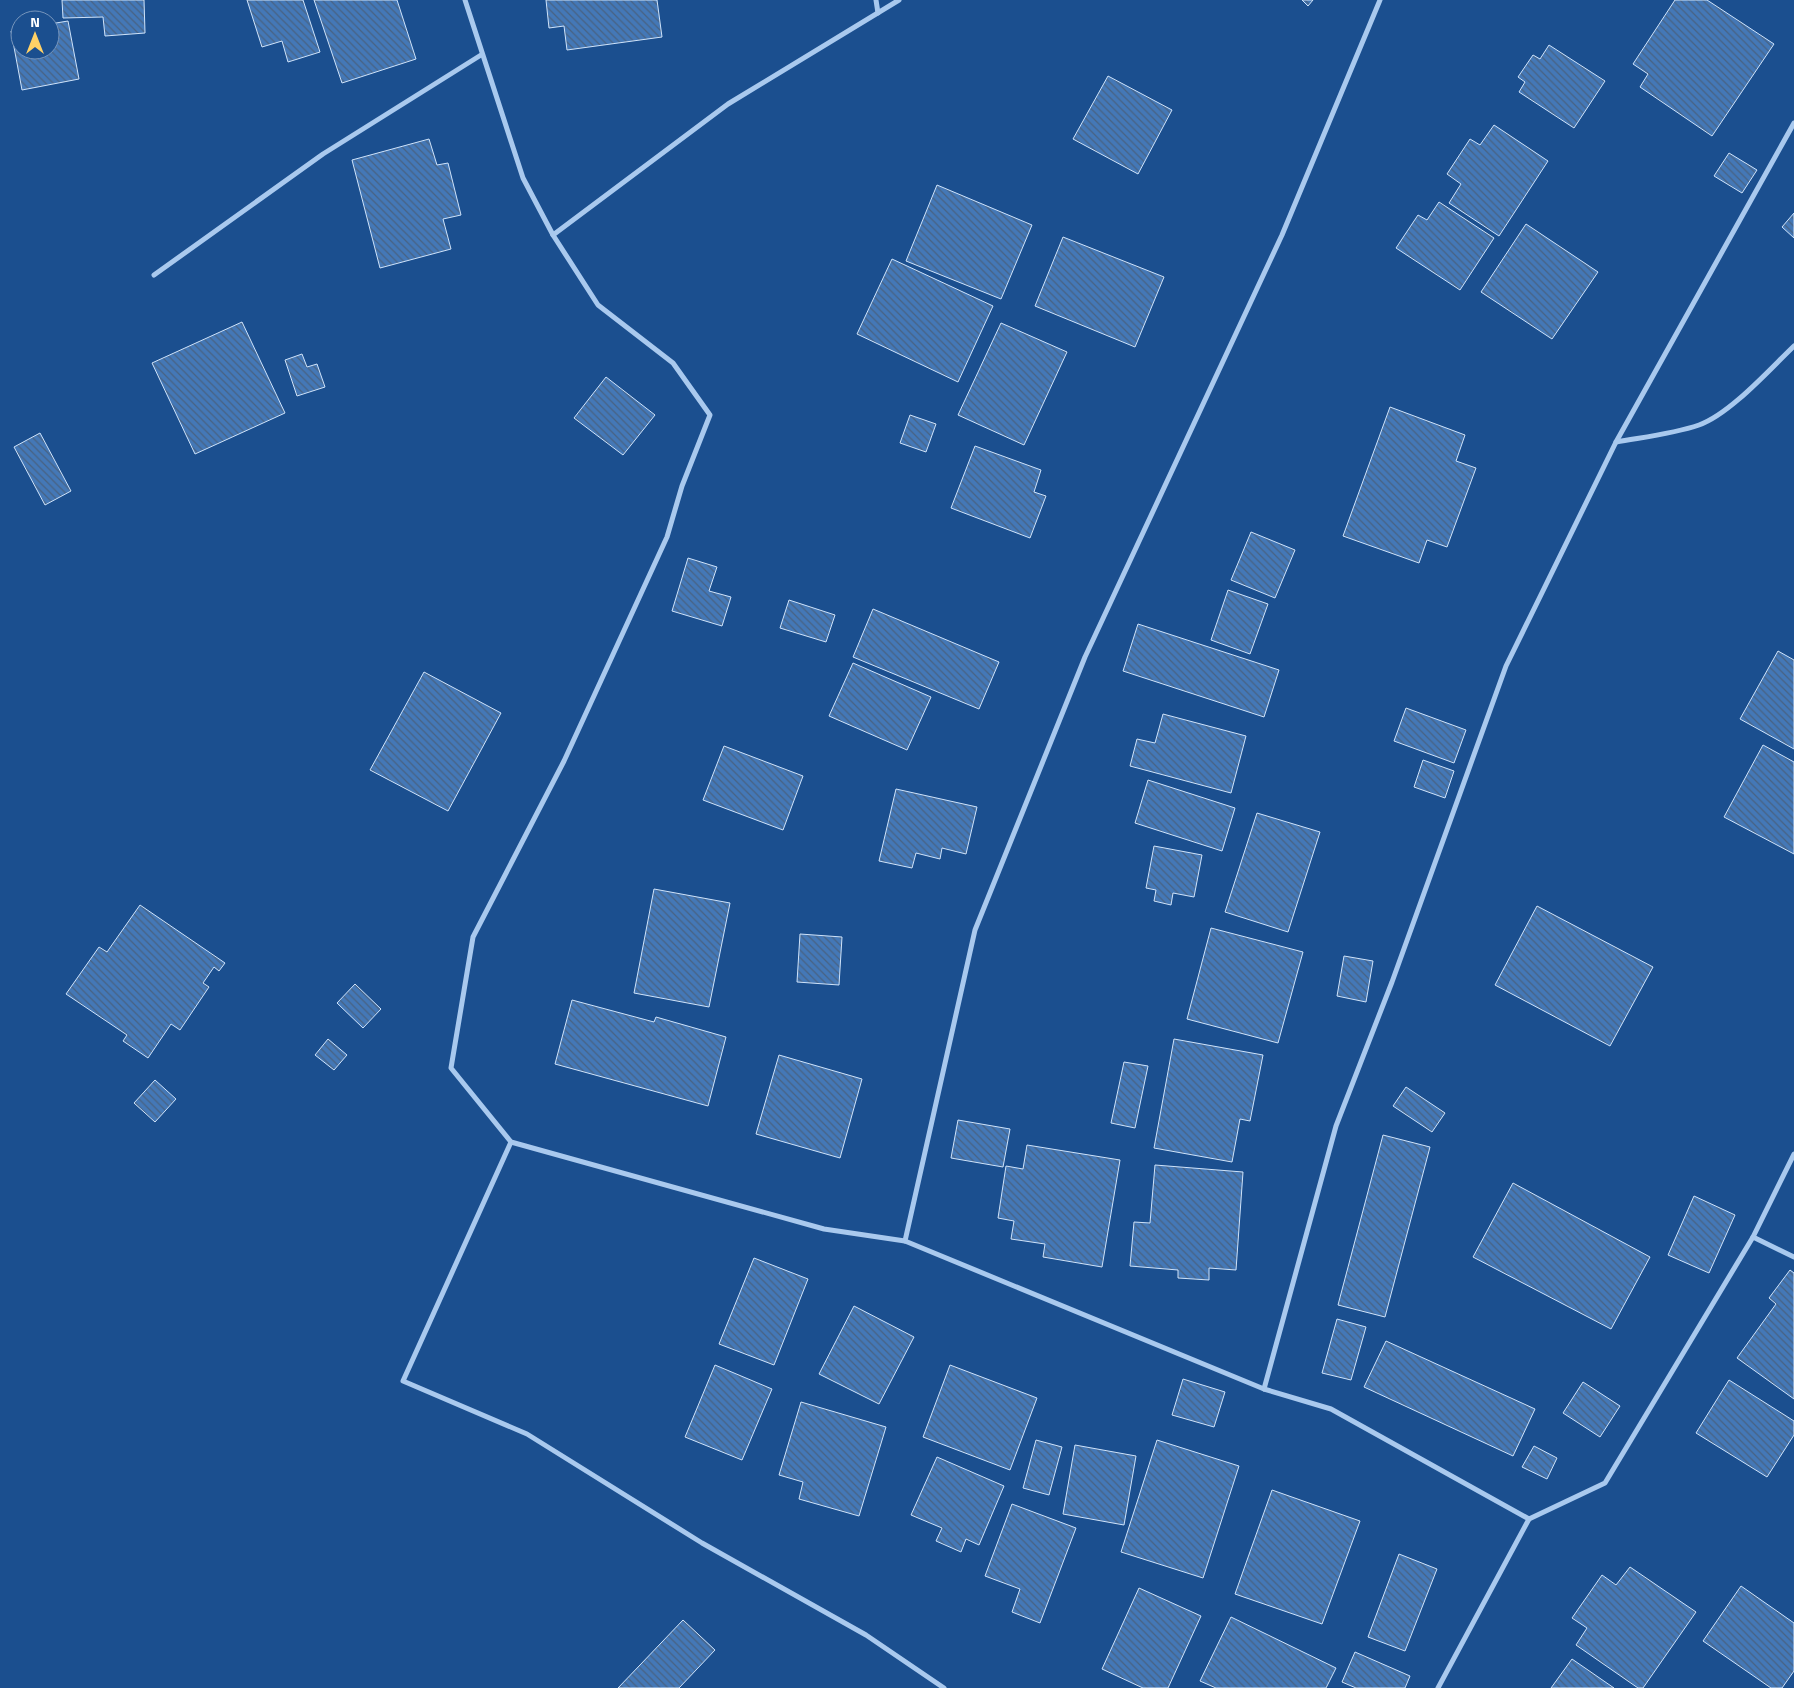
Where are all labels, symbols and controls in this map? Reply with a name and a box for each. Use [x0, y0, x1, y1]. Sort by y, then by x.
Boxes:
north arrow [10, 10, 60, 60]
text: N [30, 11, 40, 32]

